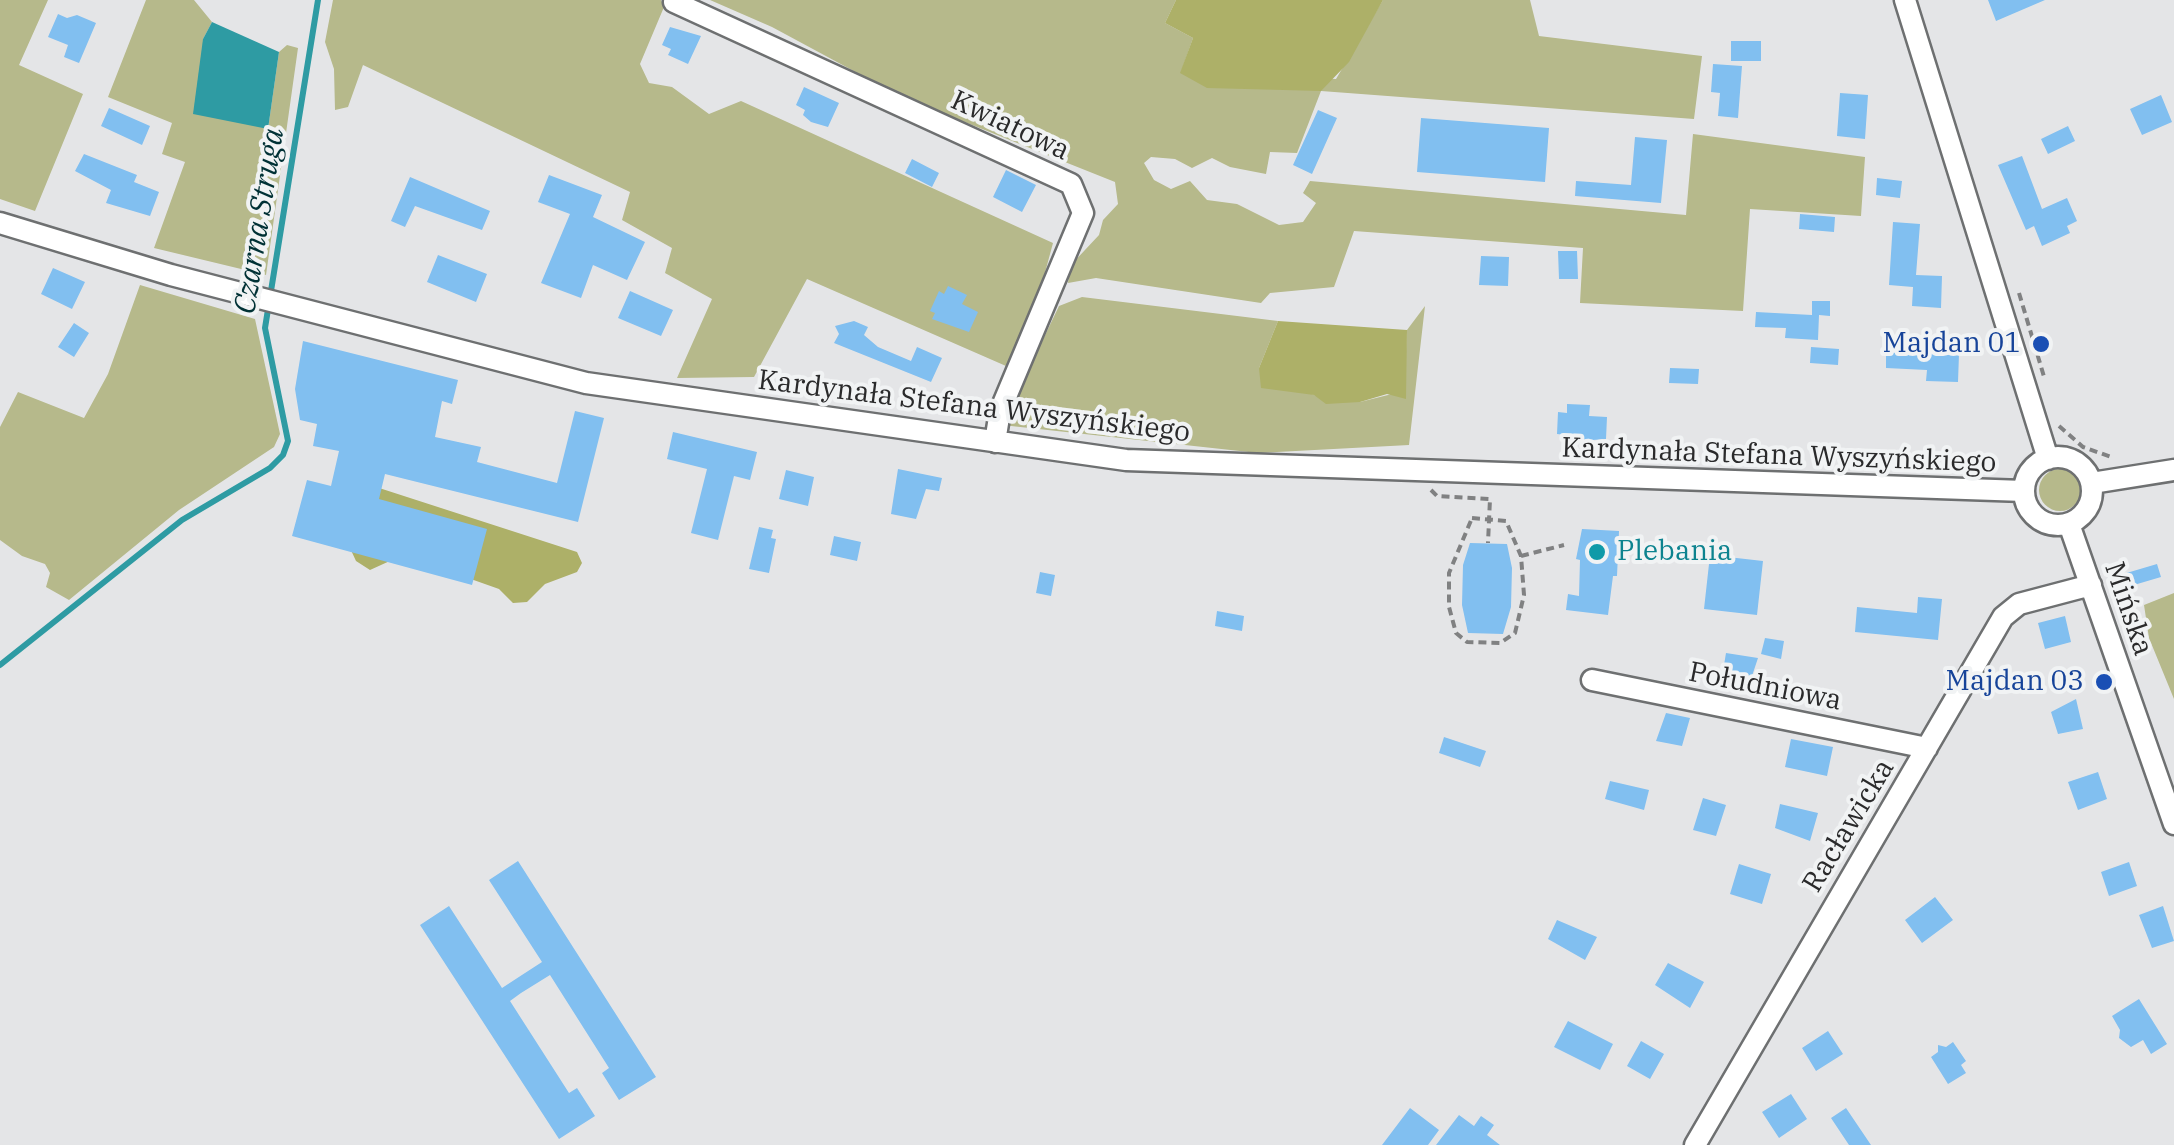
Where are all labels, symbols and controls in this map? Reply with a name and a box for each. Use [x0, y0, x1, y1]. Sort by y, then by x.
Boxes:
street label: Kwiatowa [945, 84, 1075, 168]
water label: Czarna Struga [228, 126, 292, 316]
place label: Majdan 01 [1883, 327, 2021, 361]
marker: Majdan 01 [2030, 333, 2052, 355]
street label: Kardynała Stefana Wyszyńskiego [756, 364, 1192, 450]
street label: Kardynała Stefana Wyszyńskiego [1561, 432, 1997, 480]
place label: Plebania [1617, 535, 1732, 569]
marker: Plebania [1586, 541, 1608, 563]
street label: Mińska [2096, 558, 2160, 660]
street label: Południowa [1686, 656, 1844, 718]
place label: Majdan 03 [1946, 665, 2084, 699]
marker: Majdan 03 [2093, 671, 2115, 693]
street label: Racławicka [1796, 754, 1902, 898]

